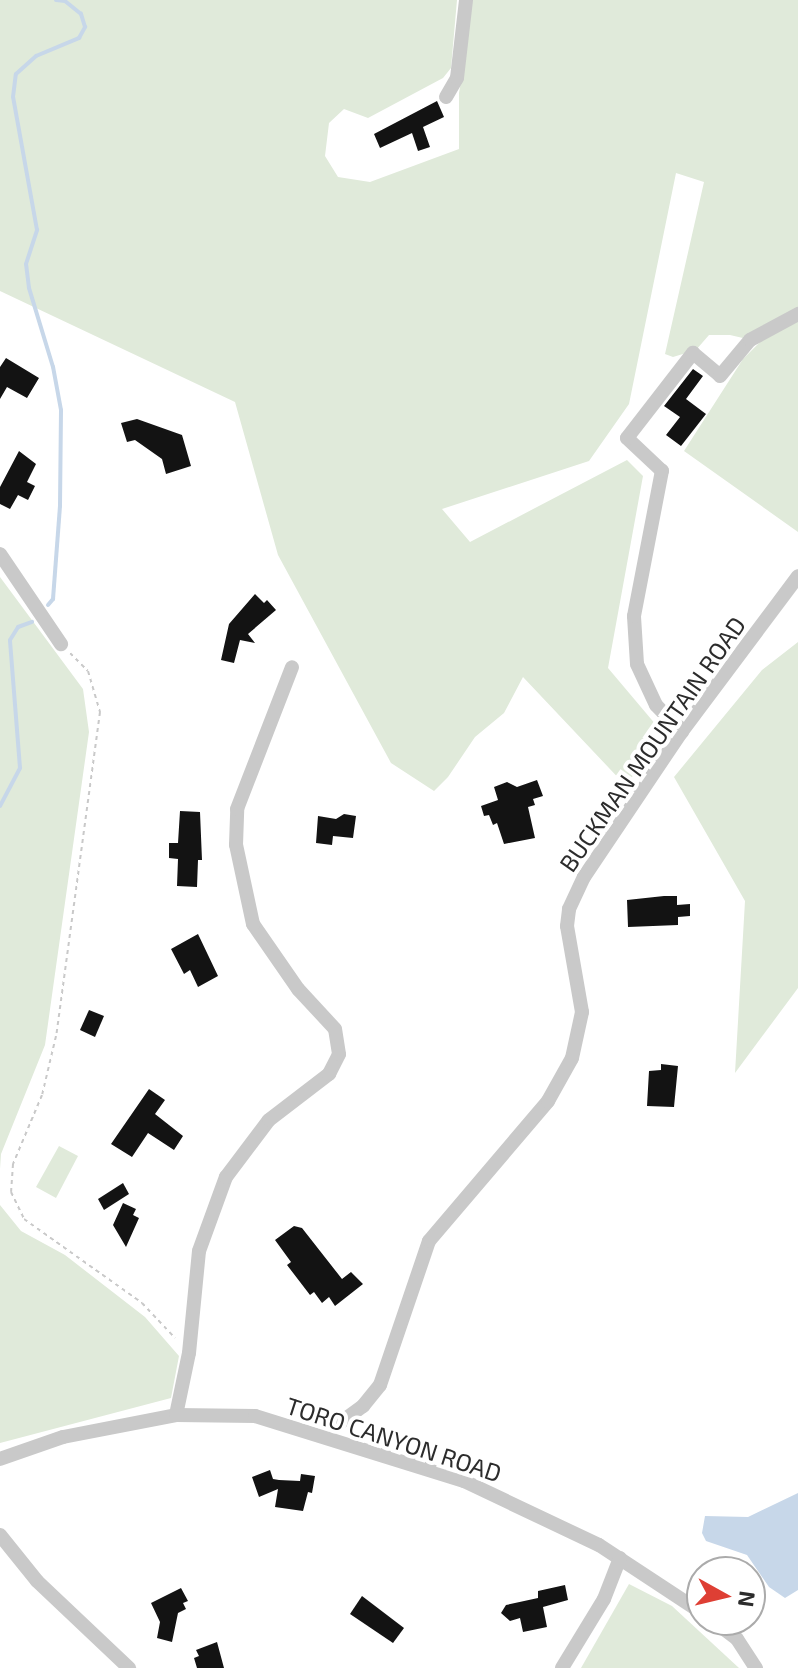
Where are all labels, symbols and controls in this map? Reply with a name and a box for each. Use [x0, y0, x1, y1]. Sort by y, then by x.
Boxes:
street label: BUCKMAN MOUNTAIN ROAD [553, 611, 751, 877]
street label: TORO CANYON ROAD [283, 1391, 505, 1487]
north arrow [686, 1556, 766, 1636]
text: N [734, 1589, 762, 1609]

